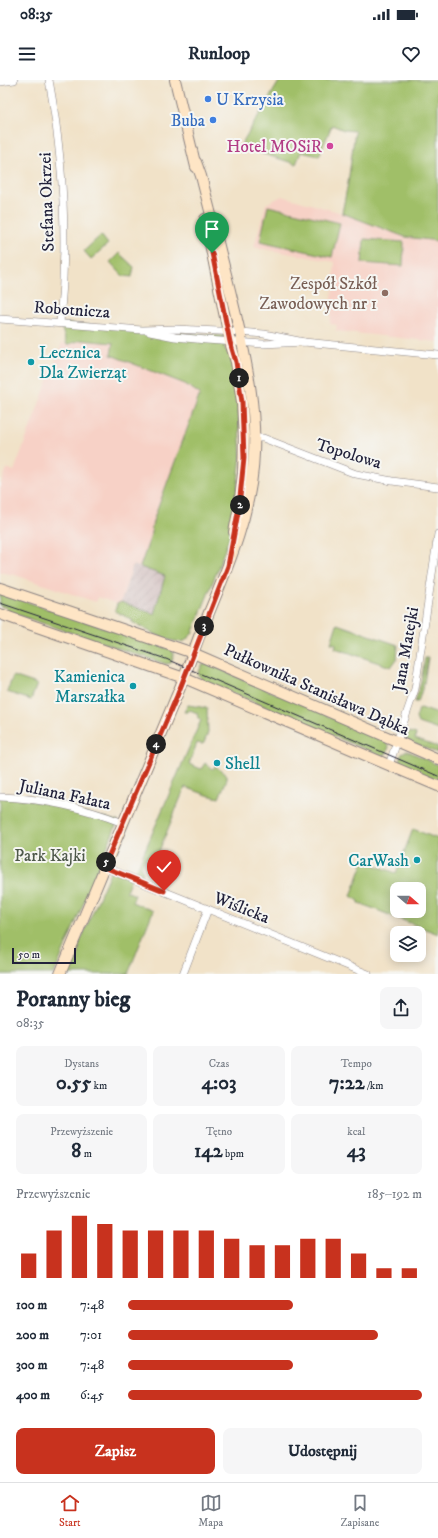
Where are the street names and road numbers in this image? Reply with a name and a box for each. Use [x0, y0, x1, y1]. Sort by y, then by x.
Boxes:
street label: Stefana Okrzei [34, 152, 60, 252]
street label: Robotnicza [33, 296, 112, 324]
street label: Topolowa [313, 434, 385, 475]
street label: Jana Matejki [387, 605, 424, 695]
street label: Pułkownika Stanisława Dąbka [220, 639, 414, 741]
street label: Juliana Fałata [15, 774, 113, 816]
street label: Wiślicka [210, 886, 273, 929]

